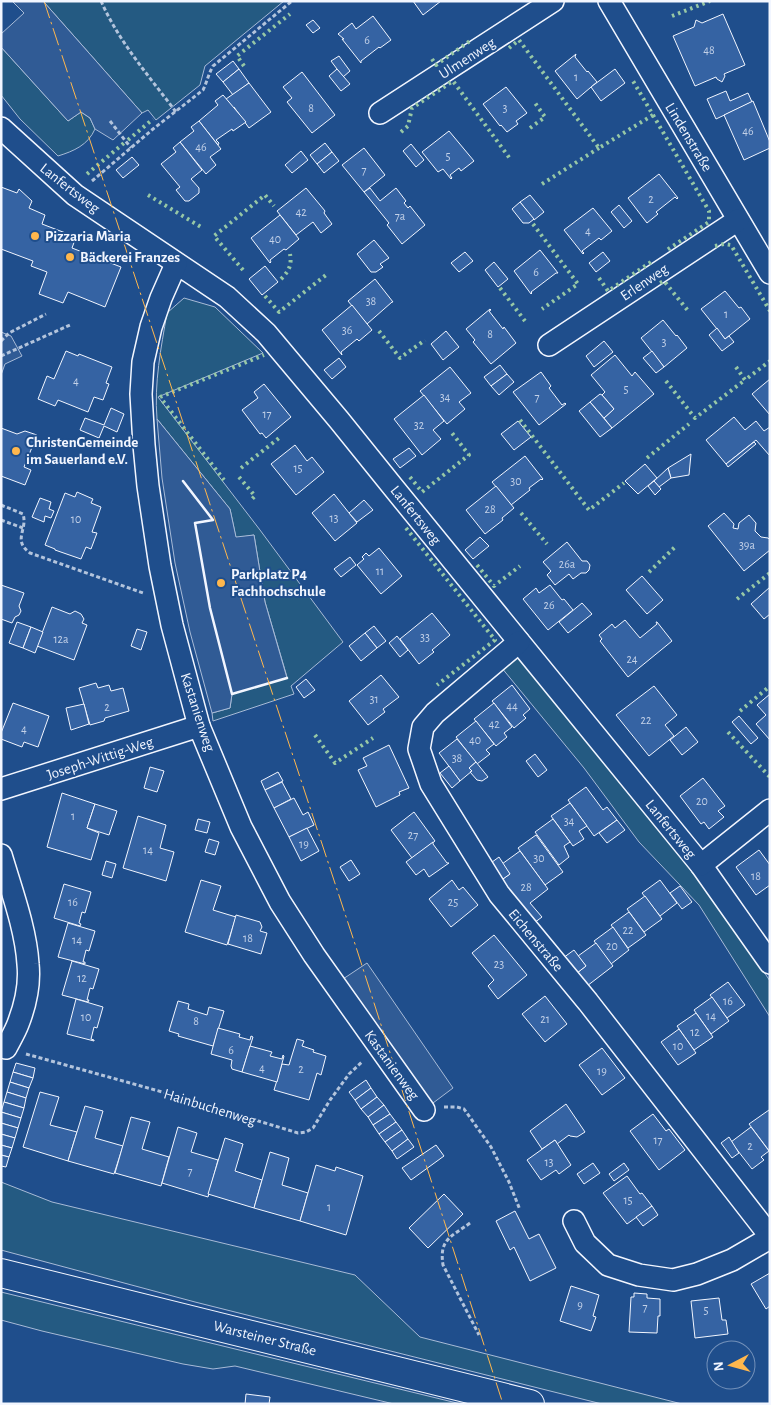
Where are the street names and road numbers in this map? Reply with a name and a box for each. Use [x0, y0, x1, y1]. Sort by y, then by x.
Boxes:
street label: Ulmenweg [437, 34, 499, 82]
street label: Lindenstraße [662, 100, 715, 174]
street label: Lanfertsweg [37, 161, 103, 217]
street label: Erlenweg [618, 261, 671, 304]
street label: Lanfertsweg [387, 483, 444, 548]
street label: Kastanienweg [178, 671, 218, 754]
street label: Joseph-Wittig-Weg [45, 734, 156, 783]
street label: Lanfertsweg [642, 797, 699, 862]
street label: Eichenstraße [505, 906, 566, 974]
street label: Kastanienweg [361, 1028, 422, 1103]
street label: Hainbuchenweg [162, 1086, 258, 1129]
street label: Warsteiner Straße [212, 1318, 318, 1359]

